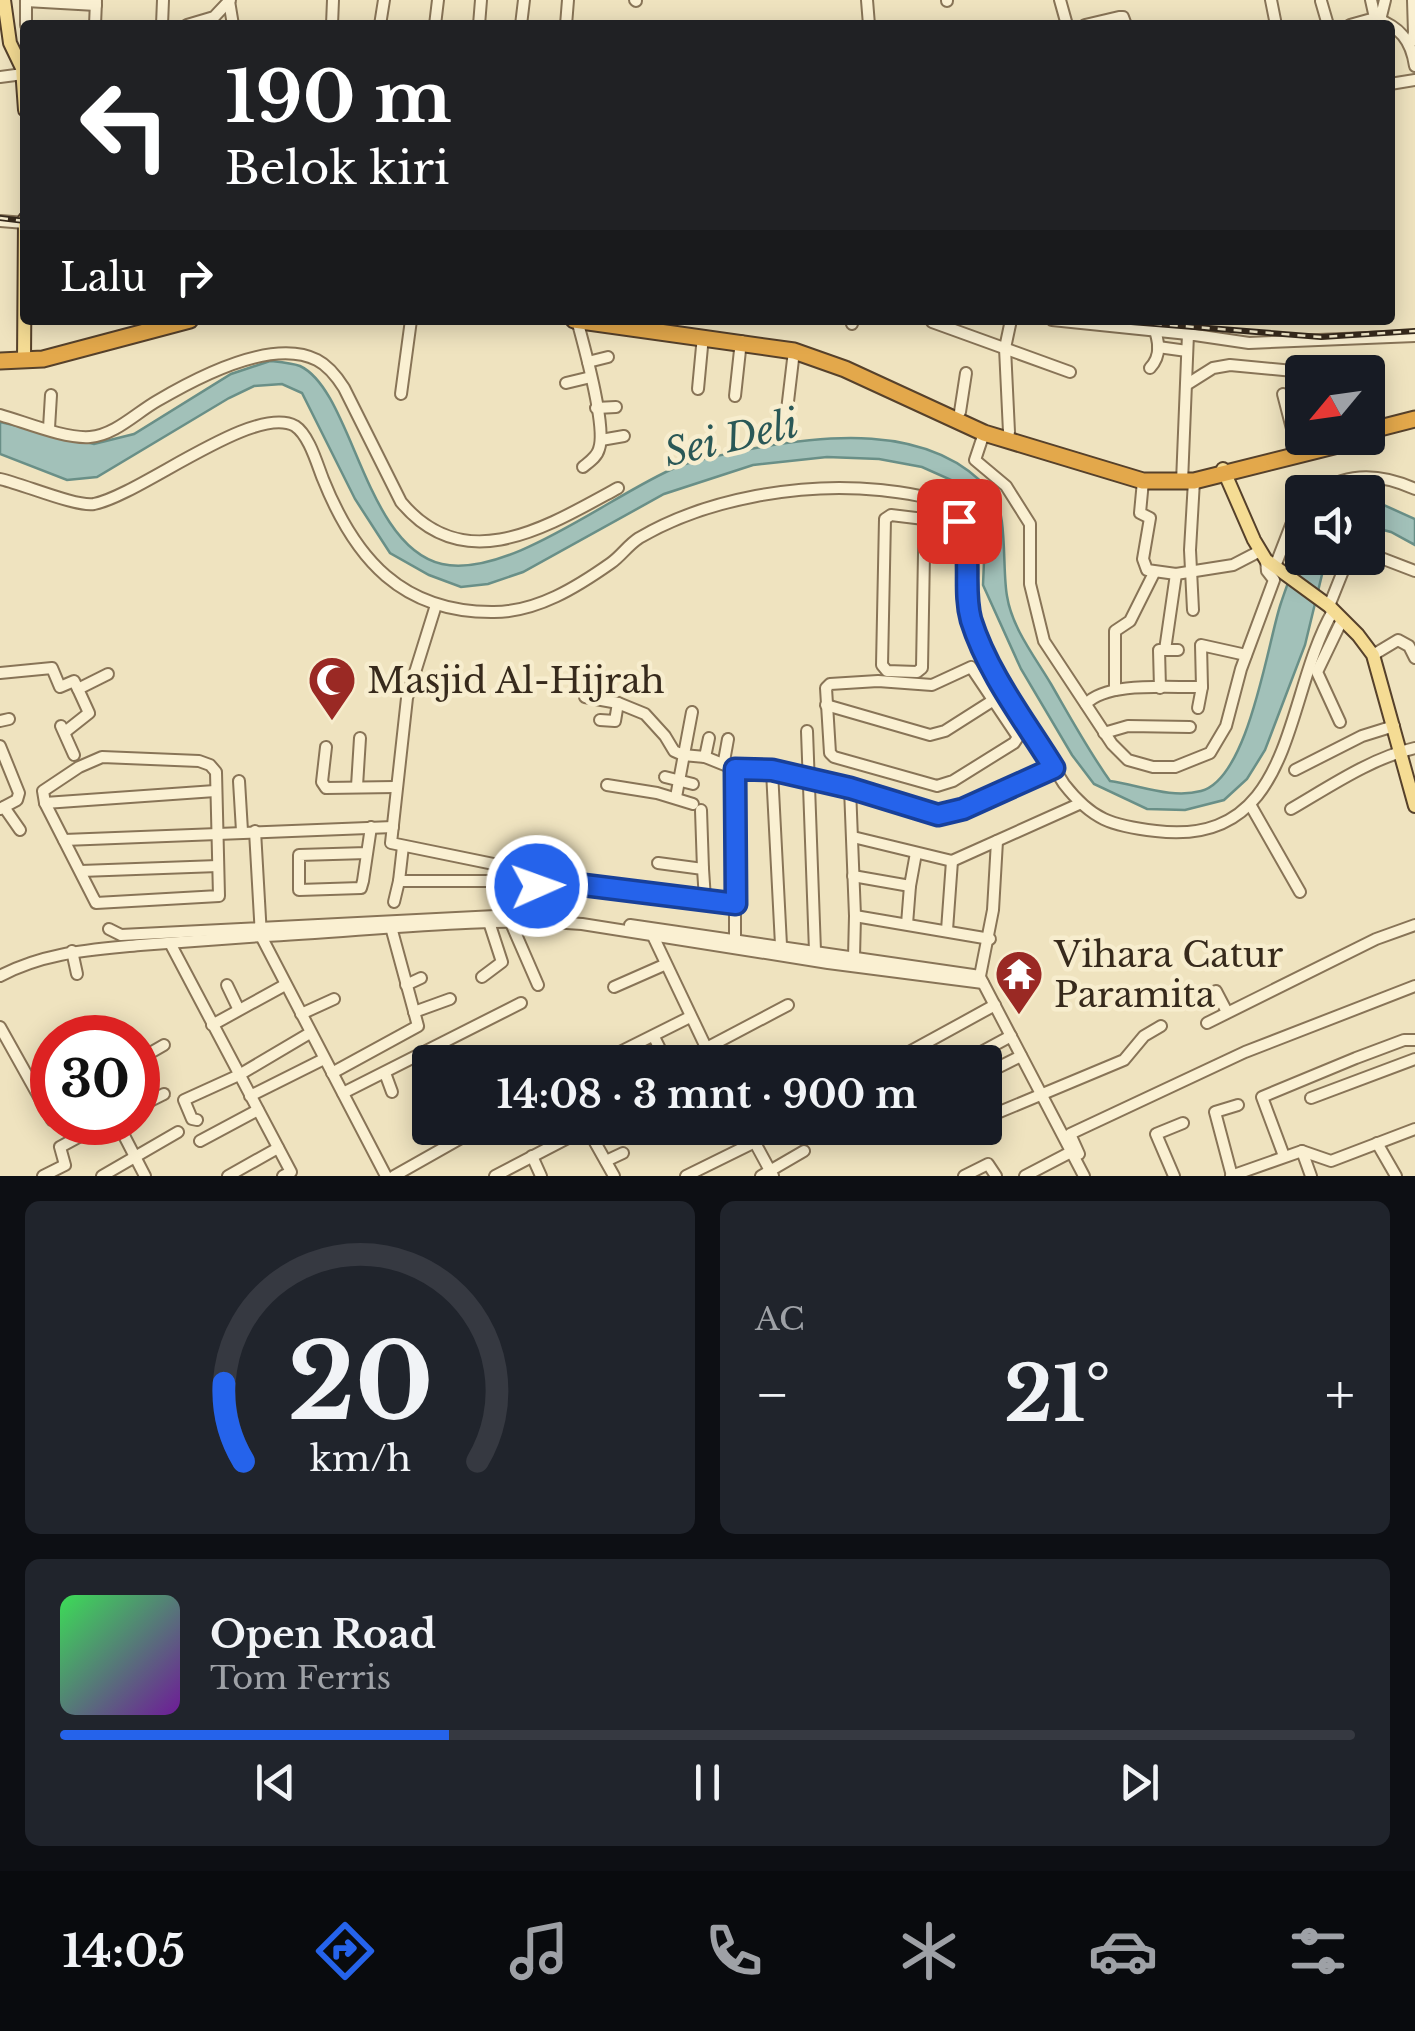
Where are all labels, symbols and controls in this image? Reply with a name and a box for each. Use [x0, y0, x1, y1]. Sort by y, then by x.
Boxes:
text: 190 m [225, 54, 452, 141]
icon: left [60, 60, 190, 190]
text: Belok kiri [225, 140, 449, 196]
icon: right [167, 250, 222, 305]
text: Lalu [60, 254, 147, 301]
north arrow [1285, 355, 1385, 455]
map controls [1285, 355, 1385, 575]
water label: Sei Deli [659, 400, 803, 476]
button: sound [1285, 475, 1385, 575]
pin [917, 479, 1002, 564]
icon: arrive [932, 494, 987, 549]
mosque icon: Masjid Al-Hijrah [306, 654, 358, 722]
place label: Masjid Al-Hijrah [367, 659, 665, 702]
position arrow [485, 834, 589, 938]
place label: Vihara Catur Paramita [1053, 933, 1283, 1016]
temple icon: Vihara Catur Paramita [993, 948, 1045, 1016]
speed limit sign: 30 [30, 1015, 160, 1145]
text: 14:08 · 3 mnt · 900 m [497, 1071, 917, 1118]
text: AC [755, 1299, 805, 1339]
text: 20 [287, 1318, 433, 1447]
text: 21° [1004, 1348, 1111, 1441]
text: − [755, 1361, 790, 1429]
text: + [1325, 1361, 1355, 1429]
text: km/h [309, 1436, 411, 1481]
text: Open Road [210, 1611, 436, 1658]
text: Tom Ferris [210, 1658, 391, 1698]
icon: previous [248, 1755, 303, 1810]
icon: pause [680, 1755, 735, 1810]
icon: next [1112, 1755, 1167, 1810]
icon: directions [310, 1916, 380, 1986]
icon: music [504, 1916, 574, 1986]
icon: phone [699, 1916, 769, 1986]
icon: climate [894, 1916, 964, 1986]
icon: car [1088, 1916, 1158, 1986]
icon: filters [1283, 1916, 1353, 1986]
text: 14:05 [62, 1923, 185, 1979]

